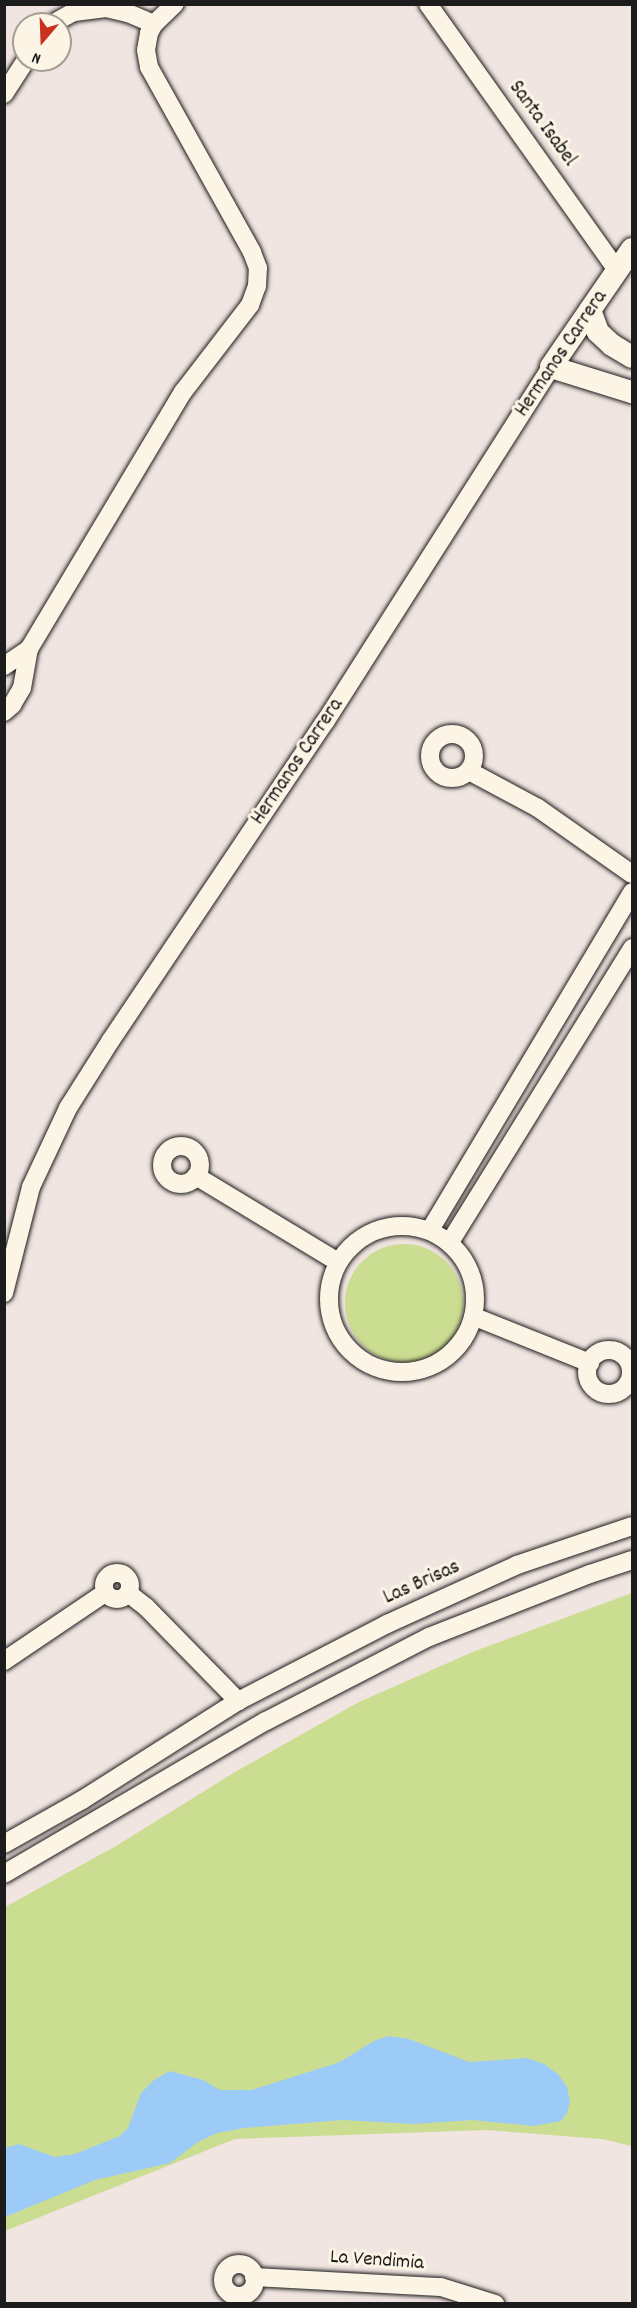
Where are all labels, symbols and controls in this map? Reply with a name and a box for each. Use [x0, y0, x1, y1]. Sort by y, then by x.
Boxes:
north arrow [12, 12, 72, 72]
text: N [29, 45, 44, 70]
street label: Santa Isabel [502, 76, 582, 172]
street label: Hermanos Carrera [510, 286, 614, 422]
street label: Hermanos Carrera [246, 694, 350, 830]
street label: Las Brisas [380, 1555, 464, 1611]
street label: La Vendimia [329, 2245, 425, 2277]

